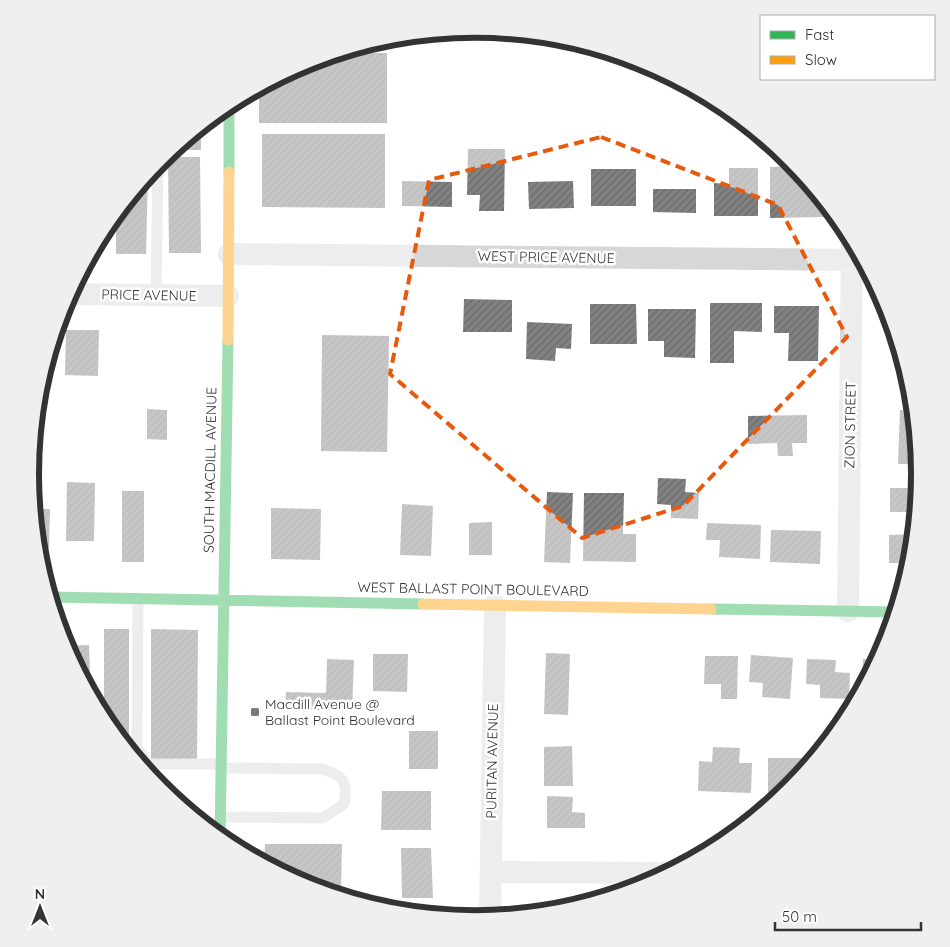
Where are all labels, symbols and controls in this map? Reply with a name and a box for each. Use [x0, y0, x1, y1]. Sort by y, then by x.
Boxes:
legend [760, 15, 935, 80]
text: Fast [805, 25, 834, 44]
text: Slow [805, 50, 837, 69]
street label: WEST PRICE AVENUE [477, 247, 615, 267]
street label: PRICE AVENUE [101, 285, 197, 305]
street label: ZION STREET [840, 381, 860, 469]
street label: SOUTH MACDILL AVENUE [200, 387, 220, 553]
street label: WEST BALLAST POINT BOULEVARD [357, 578, 589, 600]
place label: Macdill Avenue @ Ballast Point Boulevard [265, 695, 415, 729]
street label: PURITAN AVENUE [482, 703, 502, 819]
marker: Macdill Avenue @ Ballast Point Boulevard [249, 706, 261, 718]
north arrow [15, 882, 65, 932]
text: N [35, 885, 45, 903]
scale bar [775, 900, 921, 932]
text: 50 m [782, 907, 817, 926]

